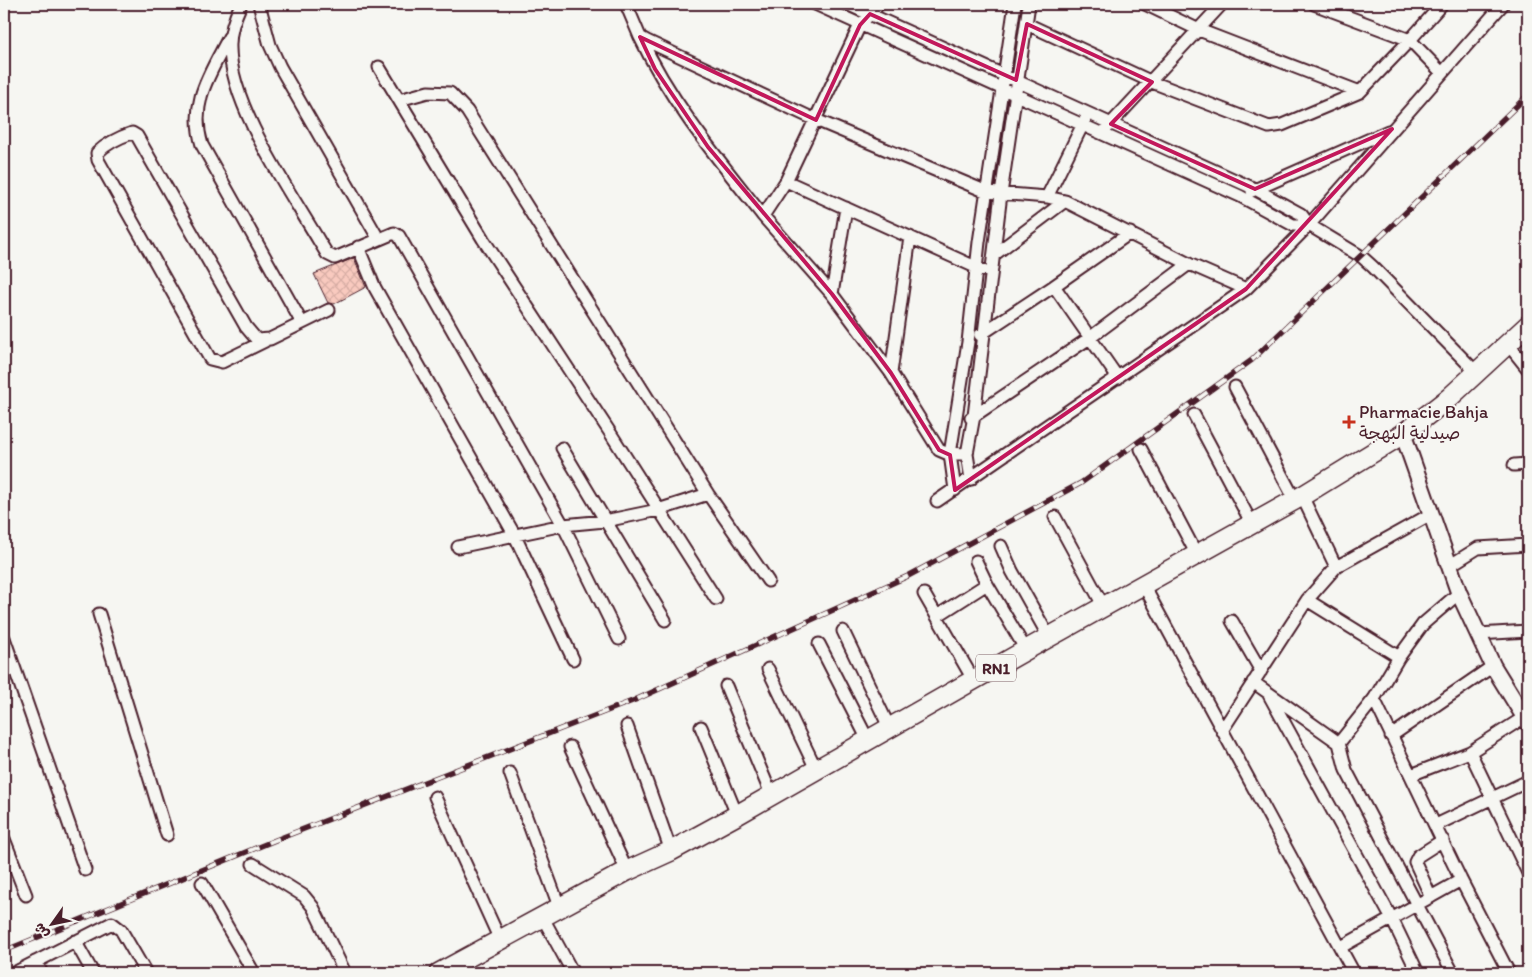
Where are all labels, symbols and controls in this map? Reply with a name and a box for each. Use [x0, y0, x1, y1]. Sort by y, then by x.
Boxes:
place label: Pharmacie Bahja صيدلية البهجة [1359, 401, 1489, 444]
marker: Pharmacie Bahja صيدلية البهجة [1343, 416, 1355, 428]
road number: RN1 [976, 654, 1016, 681]
north arrow [28, 900, 78, 950]
text: ش [30, 920, 53, 942]

